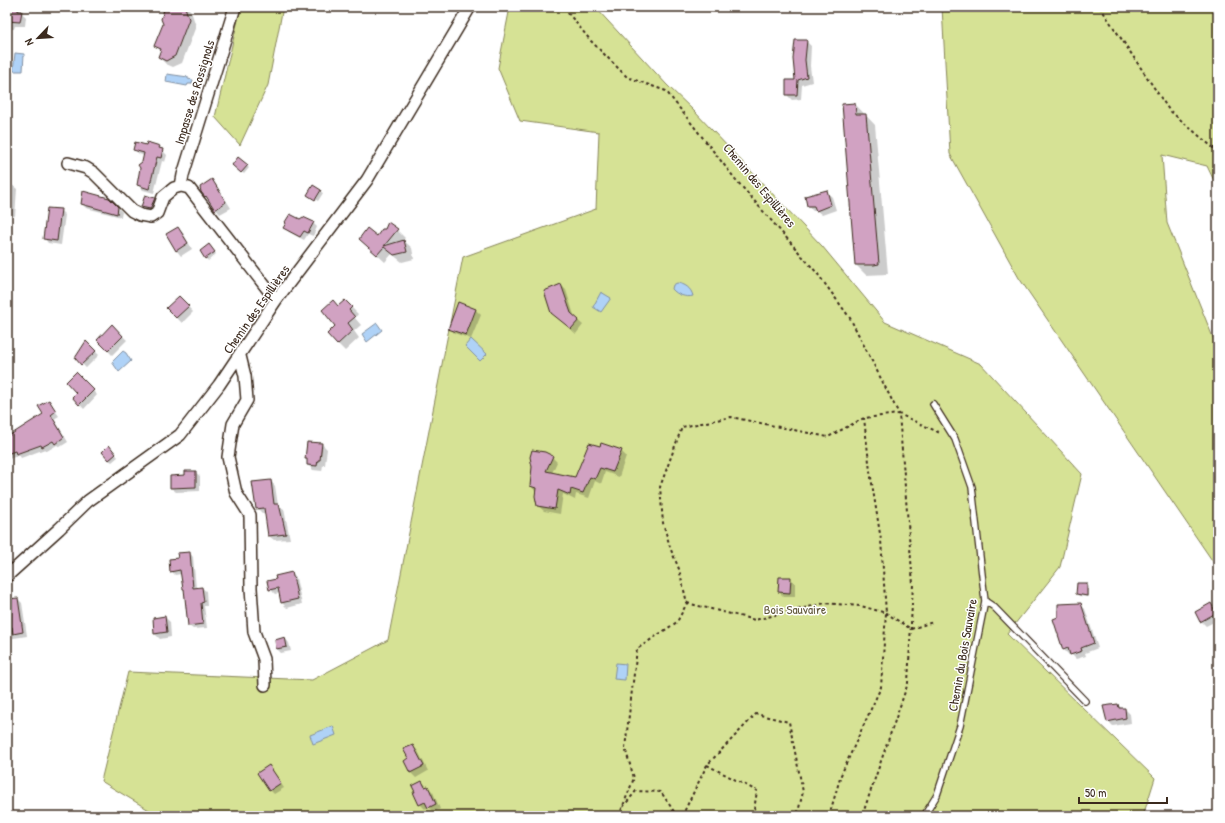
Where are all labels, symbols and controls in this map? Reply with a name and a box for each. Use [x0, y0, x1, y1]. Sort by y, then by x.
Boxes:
north arrow [18, 18, 58, 58]
text: N [21, 36, 37, 48]
street label: Impasse des Rossignols [170, 38, 218, 146]
street label: Chemin des Espillières [719, 139, 801, 231]
street label: Chemin des Espillières [219, 261, 293, 357]
street label: Chemin du Bois Sauvaire [943, 597, 981, 713]
park label: Bois Sauvaire [764, 600, 826, 618]
scale bar [1079, 779, 1167, 805]
text: 50 m [1085, 784, 1106, 801]

